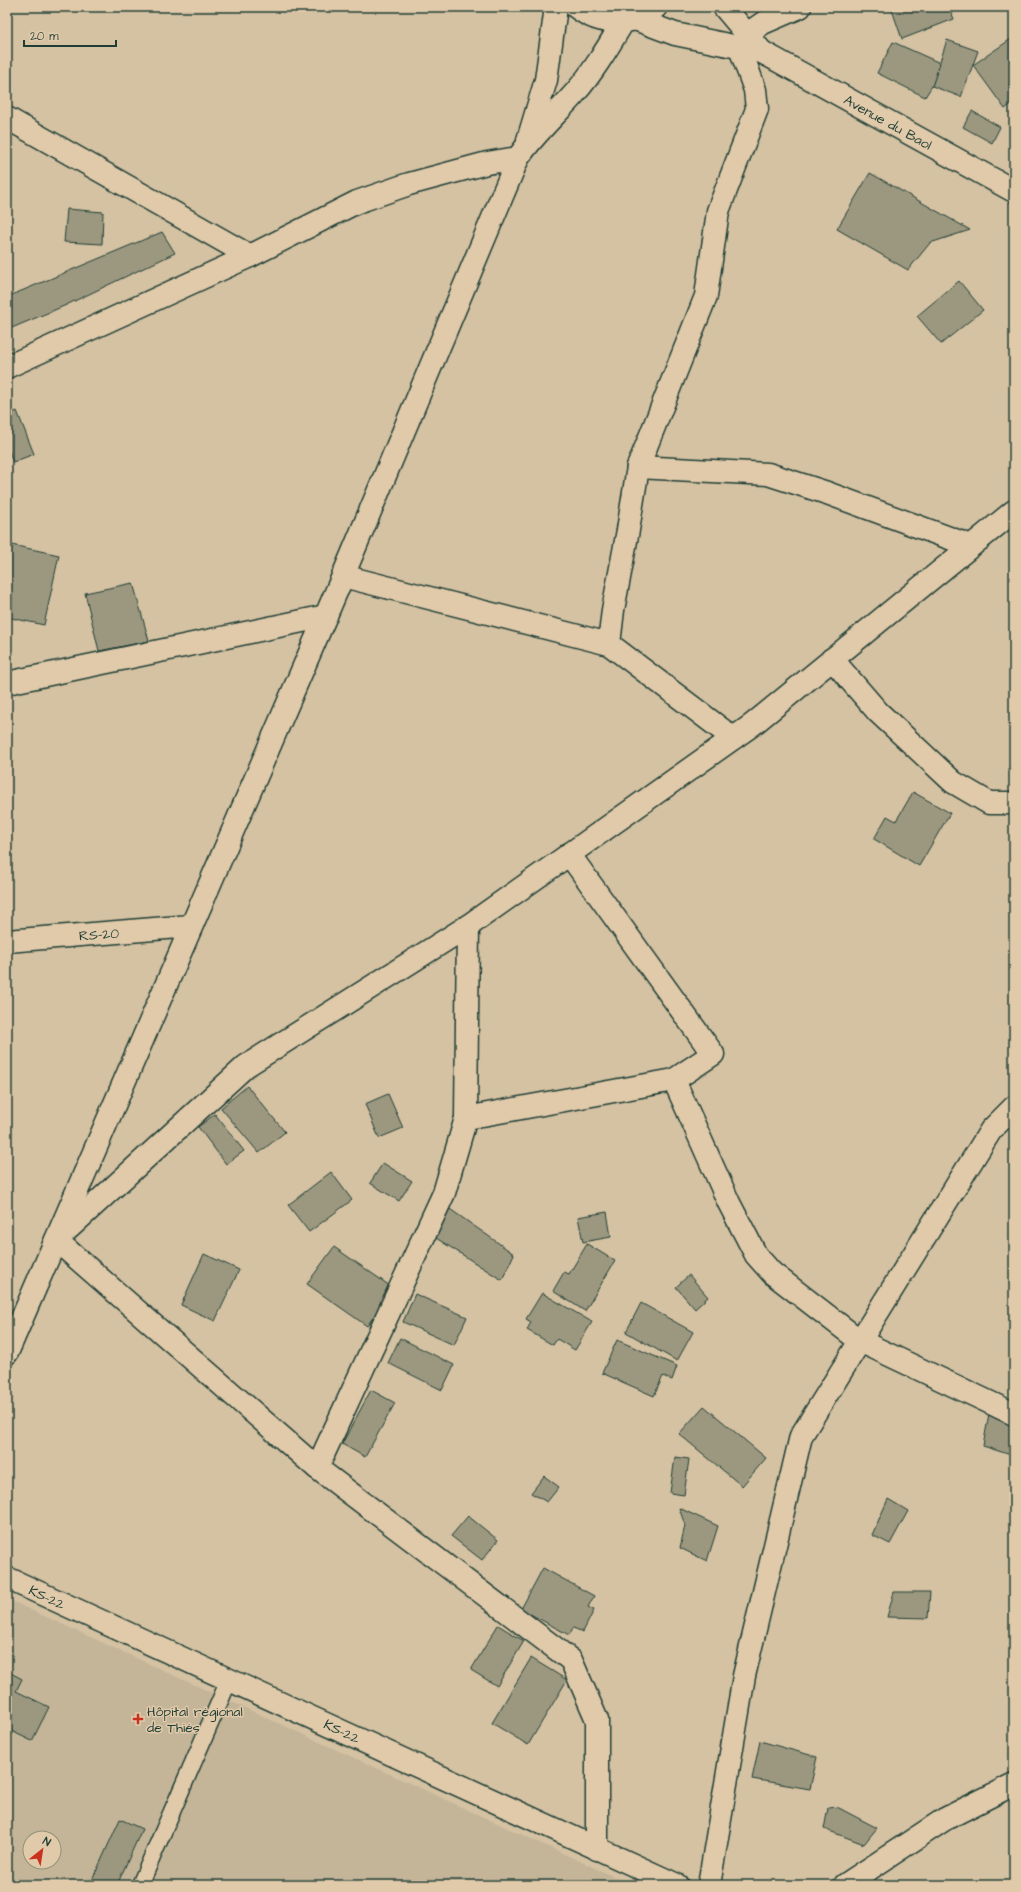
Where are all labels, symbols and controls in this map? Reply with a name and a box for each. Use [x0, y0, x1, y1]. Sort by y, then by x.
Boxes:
scale bar [24, 22, 116, 48]
text: 20 m [30, 28, 59, 45]
street label: Avenue du Baol [840, 90, 935, 155]
street label: RS-20 [78, 924, 120, 946]
street label: KS-22 [25, 1581, 68, 1615]
place label: Hôpital régional de Thiés [147, 1702, 243, 1738]
marker: Hôpital régional de Thiés [132, 1713, 144, 1725]
street label: KS-22 [320, 1715, 363, 1749]
north arrow [22, 1830, 62, 1870]
text: N [40, 1834, 54, 1850]

